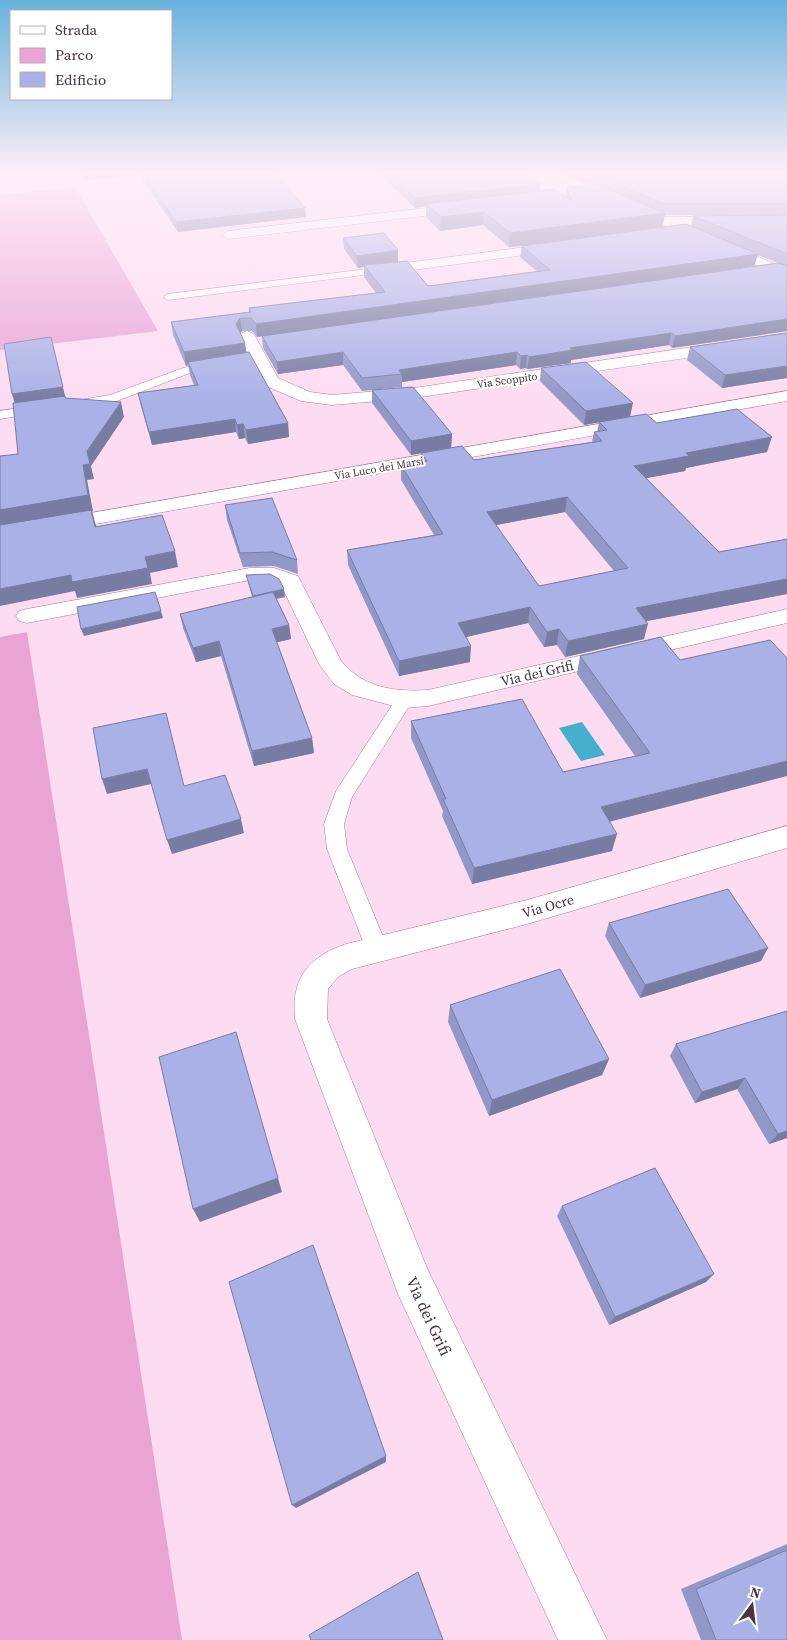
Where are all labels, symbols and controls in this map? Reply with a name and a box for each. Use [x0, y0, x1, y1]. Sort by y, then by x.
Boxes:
legend [10, 10, 172, 100]
text: Strada [55, 19, 98, 40]
text: Parco [55, 44, 93, 65]
text: Edificio [55, 69, 106, 90]
street label: Via Scoppito [476, 369, 538, 392]
street label: Via Luco dei Marsi [333, 453, 425, 484]
street label: Via dei Grifi [499, 655, 576, 691]
street label: Via Ocre [520, 889, 576, 923]
street label: Via dei Grifi [401, 1273, 457, 1359]
north arrow [727, 1580, 777, 1630]
text: N [748, 1581, 763, 1603]

